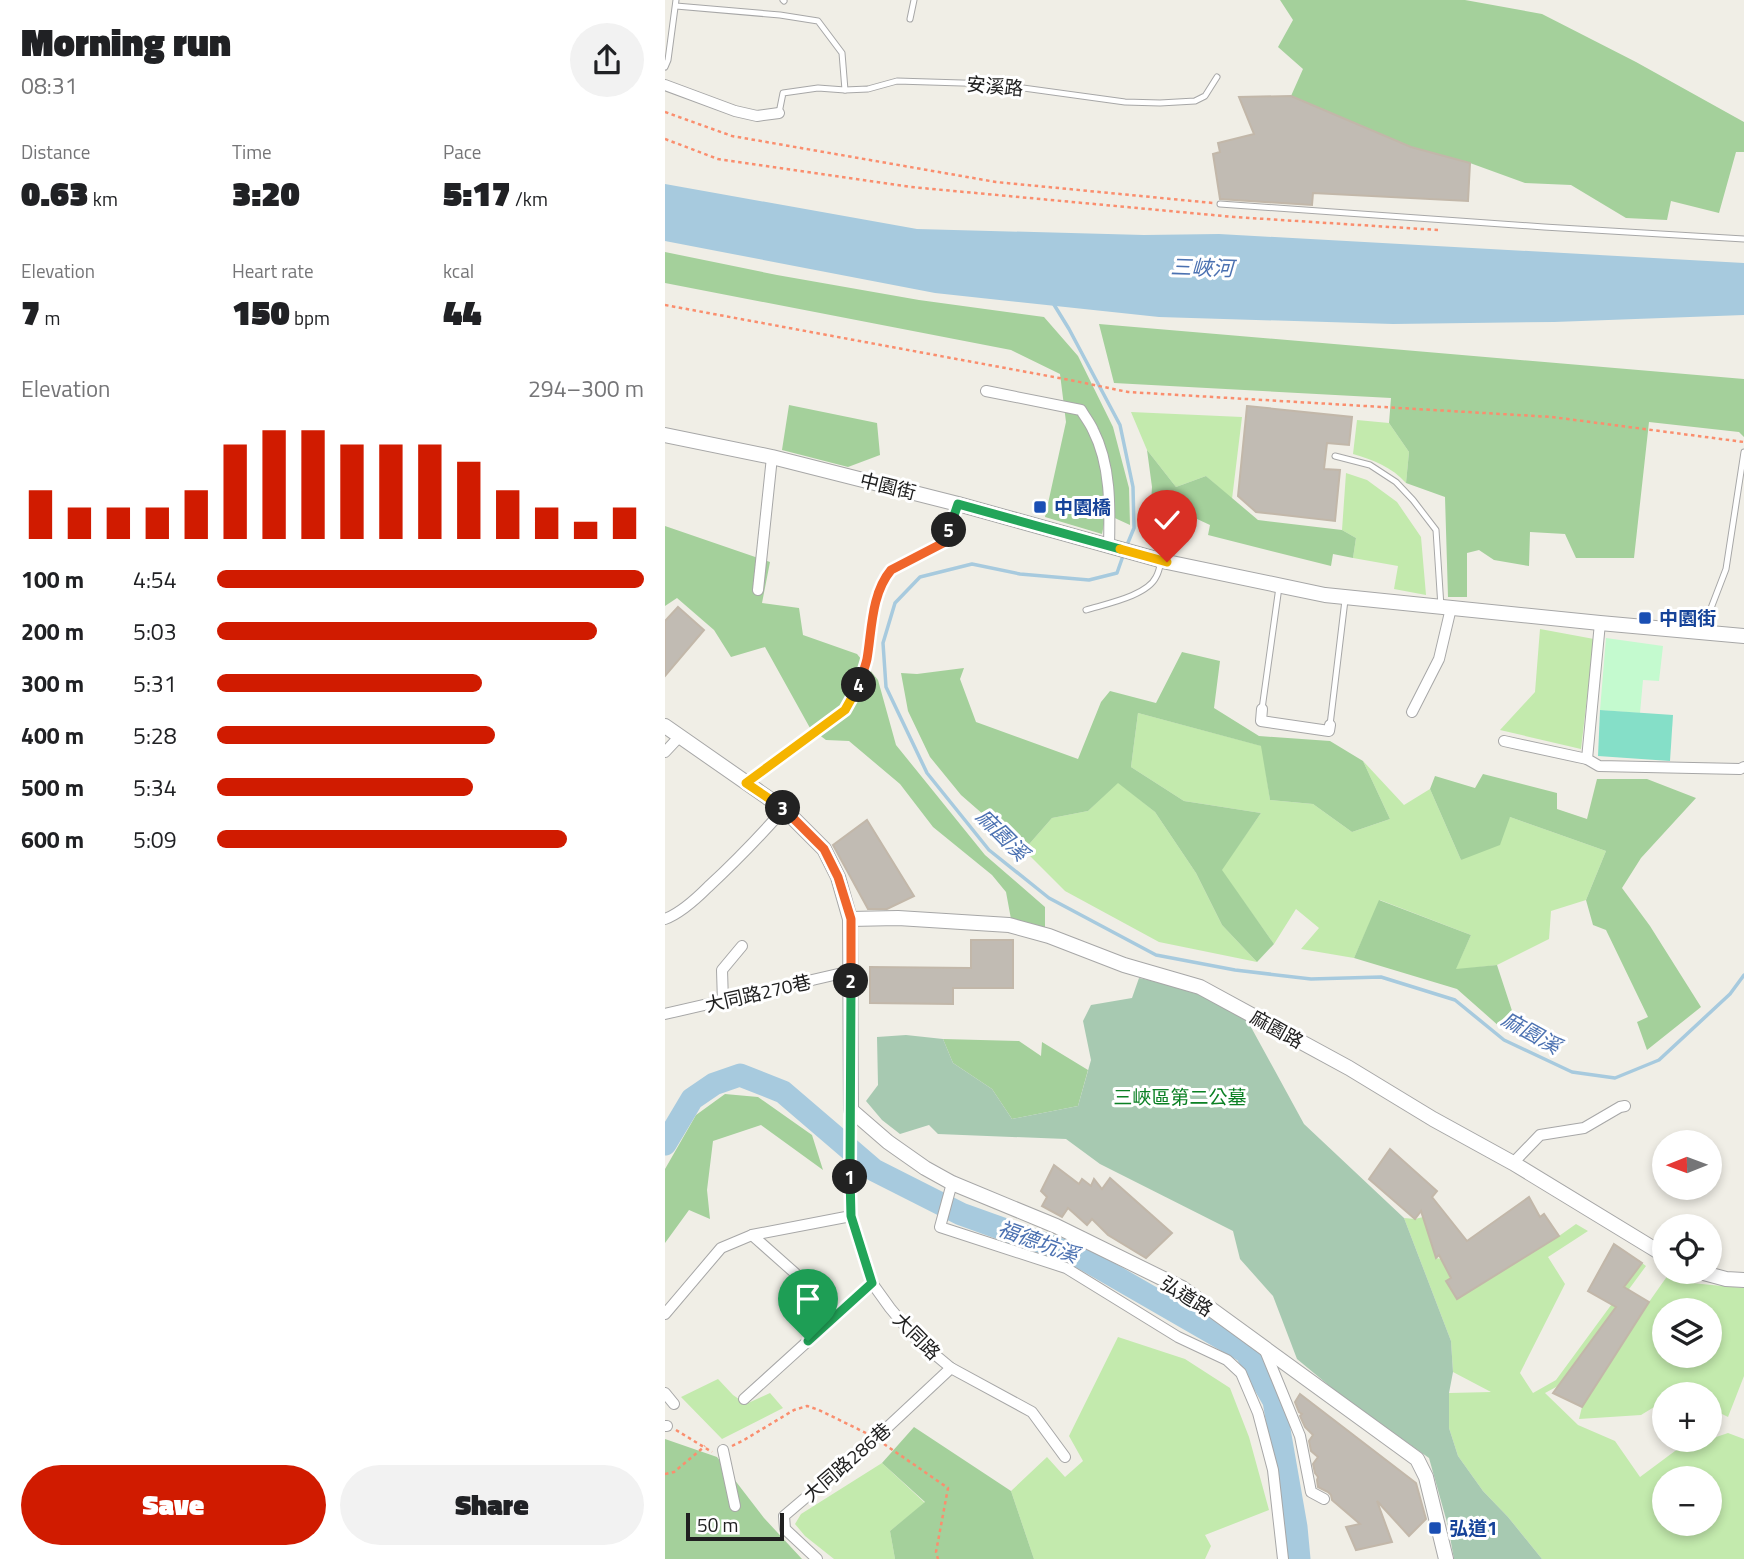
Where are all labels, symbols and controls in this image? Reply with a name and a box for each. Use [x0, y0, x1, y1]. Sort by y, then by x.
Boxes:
text: Morning run [21, 13, 231, 71]
button: share [570, 23, 644, 97]
text: 08:31 [21, 68, 78, 103]
street label: 安溪路 [965, 69, 1025, 102]
text: Distance [21, 137, 90, 166]
text: Time [232, 137, 272, 166]
text: Pace [443, 137, 481, 166]
text: 0.63 [21, 166, 89, 220]
text: 3:20 [232, 166, 300, 220]
text: 5:17 [443, 166, 511, 220]
text: km [89, 184, 118, 213]
text: /km [511, 184, 548, 213]
water label: 三峽河 [1170, 250, 1238, 284]
text: Elevation [21, 256, 95, 285]
text: Heart rate [232, 256, 314, 285]
text: kcal [443, 256, 474, 285]
text: 7 [21, 285, 40, 339]
text: 150 [232, 285, 290, 339]
text: 44 [443, 285, 482, 339]
text: m [40, 303, 60, 332]
text: bpm [290, 303, 330, 332]
text: Elevation [21, 371, 110, 406]
text: 294–300 m [528, 371, 644, 406]
street label: 中園街 [857, 465, 919, 506]
pin [1137, 490, 1197, 562]
place label: 中園橋 [1054, 492, 1111, 521]
marker: 中園橋 [1032, 499, 1048, 515]
icon: check [1148, 501, 1186, 539]
pin: 5 [931, 512, 967, 548]
text: 5 [943, 515, 954, 544]
text: 100 m [21, 562, 84, 597]
text: 4:54 [133, 562, 177, 597]
place label: 中園街 [1659, 603, 1716, 632]
marker: 中園街 [1637, 610, 1653, 626]
text: 200 m [21, 614, 84, 649]
text: 5:03 [133, 614, 177, 649]
text: 300 m [21, 666, 84, 701]
text: 5:31 [133, 666, 177, 701]
pin: 4 [841, 668, 877, 702]
text: 4 [853, 670, 864, 699]
text: 400 m [21, 718, 84, 753]
text: 5:28 [133, 718, 177, 753]
text: 500 m [21, 770, 84, 805]
text: 5:34 [133, 770, 177, 805]
pin: 3 [765, 790, 801, 826]
text: 3 [777, 793, 788, 822]
water label: 麻園溪 [969, 801, 1038, 870]
text: 600 m [21, 822, 84, 857]
text: 5:09 [133, 822, 177, 857]
pin: 2 [833, 964, 869, 998]
street label: 大同路270巷 [702, 966, 814, 1019]
text: 2 [845, 966, 856, 995]
street label: 麻園路 [1245, 1002, 1309, 1055]
water label: 麻園溪 [1496, 1003, 1569, 1063]
park label: 三峽區第二公墓 [1113, 1082, 1247, 1111]
north arrow [1652, 1130, 1722, 1200]
map controls [1652, 1130, 1722, 1536]
pin: 1 [833, 1160, 867, 1194]
text: 1 [844, 1162, 855, 1191]
water label: 福德坑溪 [993, 1212, 1086, 1271]
button: locate [1652, 1214, 1722, 1284]
street label: 弘道路 [1155, 1268, 1219, 1323]
pin [778, 1269, 838, 1341]
icon: arrive [789, 1280, 827, 1318]
button: layers [1652, 1298, 1722, 1368]
street label: 大同路 [887, 1305, 948, 1366]
button: + [1652, 1382, 1722, 1452]
street label: 大同路286巷 [796, 1415, 897, 1508]
button: Save [21, 1465, 326, 1545]
button: Share [340, 1465, 644, 1545]
button: − [1652, 1466, 1722, 1536]
scale bar [686, 1510, 784, 1542]
text: 50 m [697, 1510, 738, 1539]
place label: 弘道1 [1449, 1513, 1498, 1542]
marker: 弘道1 [1427, 1520, 1443, 1536]

